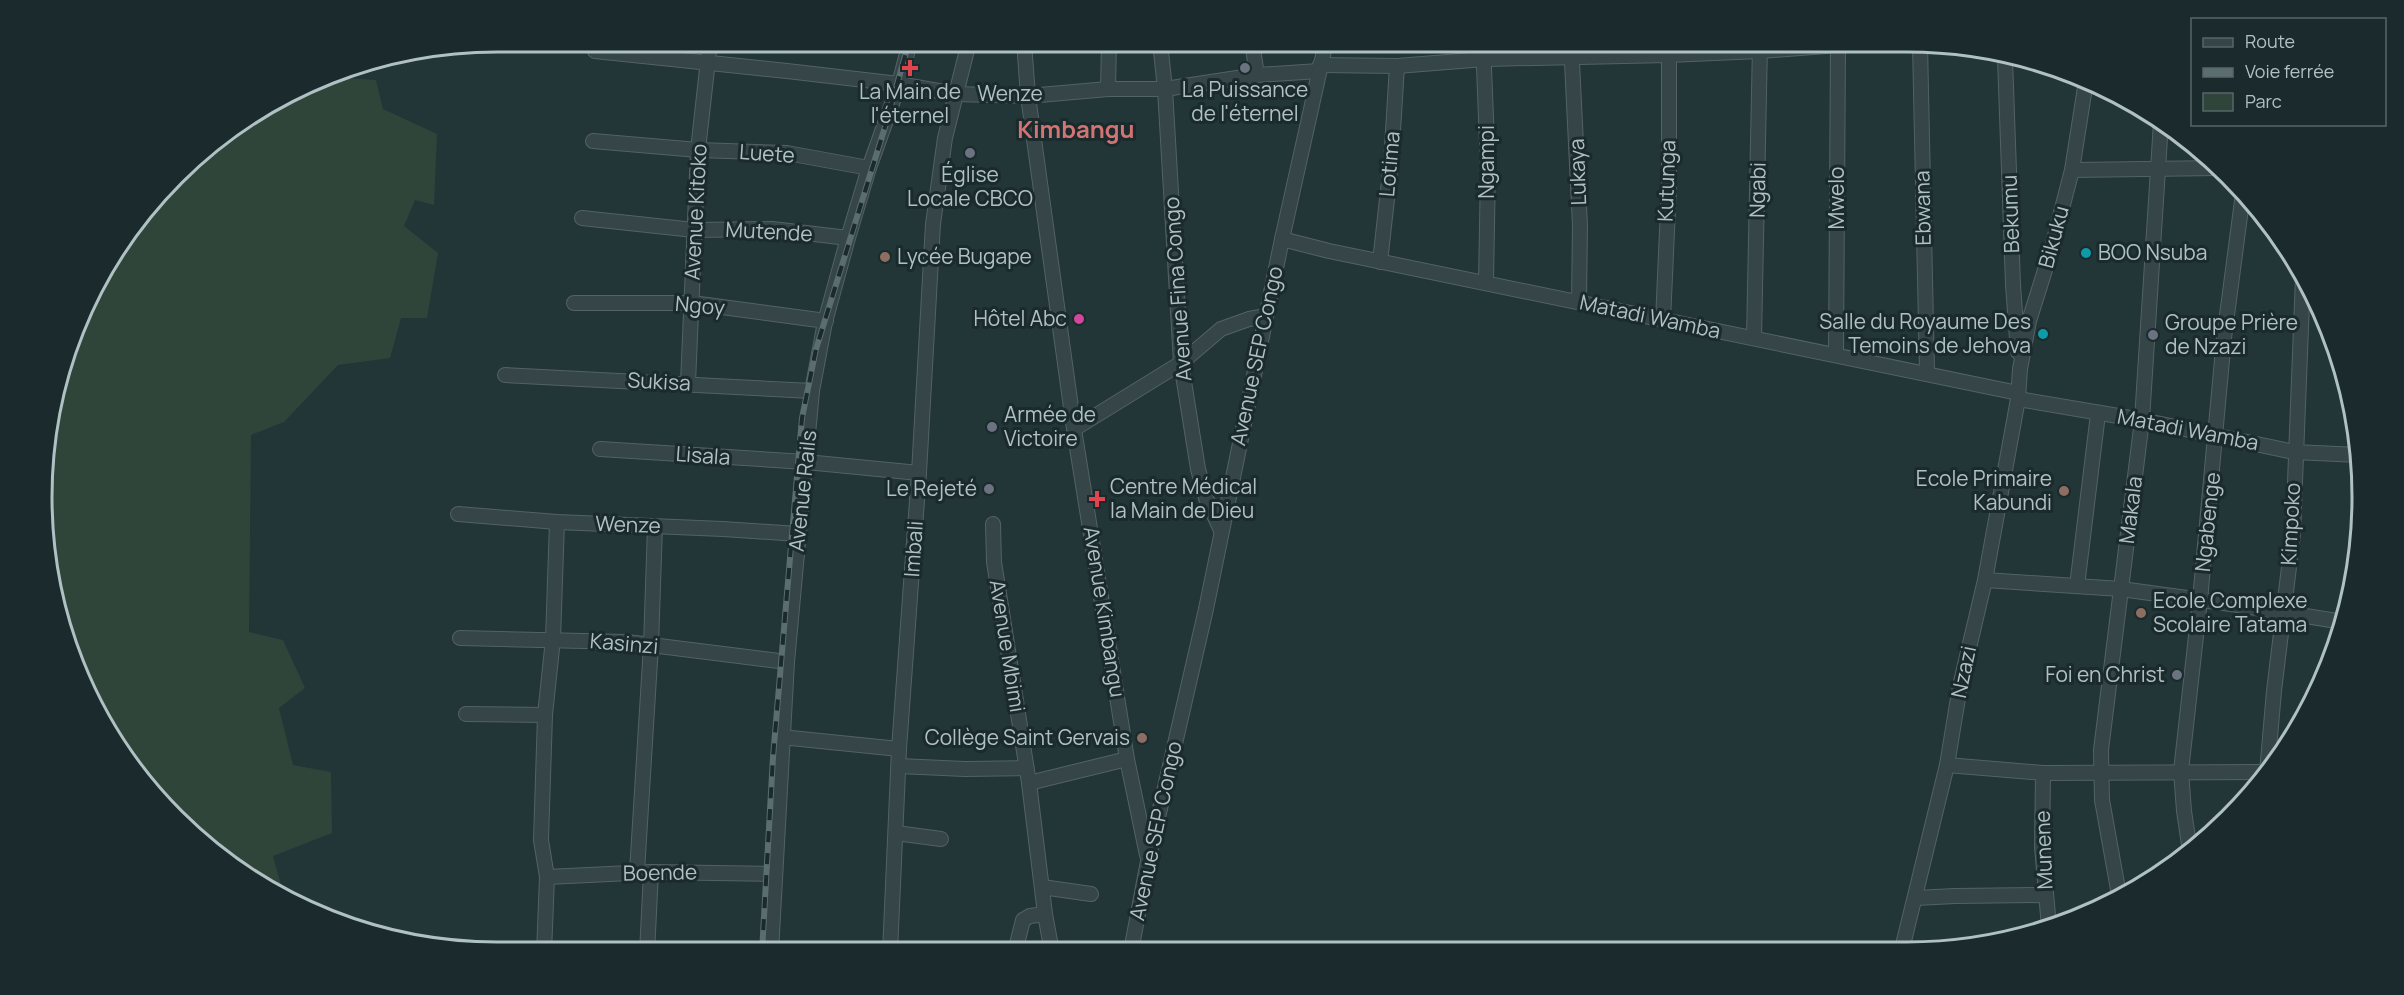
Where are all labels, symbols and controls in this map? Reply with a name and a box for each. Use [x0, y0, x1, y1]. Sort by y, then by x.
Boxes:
legend [2191, 18, 2386, 126]
text: Route [2245, 29, 2295, 53]
marker: La Main de l'éternel [901, 59, 919, 77]
text: Voie ferrée [2245, 59, 2334, 83]
marker: La Puissance de l'éternel [1238, 61, 1252, 75]
place label: La Puissance de l'éternel [1182, 75, 1308, 127]
place label: La Main de l'éternel [859, 77, 961, 129]
street label: Wenze [977, 79, 1043, 107]
text: Parc [2245, 89, 2282, 113]
district label: Kimbangu [1017, 112, 1135, 145]
street label: Ngampi [1472, 125, 1500, 199]
street label: Lotima [1372, 130, 1406, 198]
street label: Luete [738, 137, 796, 169]
street label: Lukaya [1562, 138, 1592, 206]
street label: Kutunga [1651, 140, 1681, 222]
street label: Avenue Kitoko [677, 143, 713, 281]
marker: Église Locale CBCO [963, 146, 977, 160]
place label: Église Locale CBCO [907, 160, 1033, 212]
street label: Ngabi [1743, 162, 1771, 218]
street label: Mwelo [1822, 167, 1850, 229]
street label: Ebwana [1907, 170, 1937, 246]
street label: Bekumu [1995, 174, 2025, 254]
street label: Avenue Fina Congo [1157, 196, 1197, 382]
street label: Bikuku [2031, 202, 2075, 271]
street label: Mutende [725, 215, 813, 247]
place label: BOO Nsuba [2098, 238, 2207, 266]
place label: Lycée Bugape [897, 242, 1032, 270]
marker: BOO Nsuba [2079, 246, 2093, 260]
marker: Lycée Bugape [878, 250, 892, 264]
street label: Avenue SEP Congo [1223, 264, 1289, 448]
street label: Matadi Wamba [1577, 287, 1723, 345]
street label: Ngoy [674, 289, 726, 321]
place label: Hôtel Abc [973, 304, 1067, 332]
place label: Salle du Royaume Des Temoins de Jehova [1819, 307, 2031, 359]
place label: Groupe Prière de Nzazi [2165, 308, 2298, 360]
marker: Hôtel Abc [1072, 312, 1086, 326]
marker: Salle du Royaume Des Temoins de Jehova [2036, 327, 2050, 341]
marker: Groupe Prière de Nzazi [2146, 328, 2160, 342]
street label: Sukisa [627, 365, 691, 397]
place label: Armée de Victoire [1004, 400, 1096, 452]
street label: Matadi Wamba [2115, 402, 2261, 456]
marker: Armée de Victoire [985, 420, 999, 434]
street label: Avenue Rails [782, 429, 822, 553]
street label: Lisala [675, 439, 731, 471]
place label: Ecole Primaire Kabundi [1916, 464, 2052, 516]
street label: Ngabenge [2188, 471, 2226, 573]
place label: Centre Médical la Main de Dieu [1110, 472, 1257, 524]
place label: Le Rejeté [886, 474, 977, 502]
street label: Makala [2112, 474, 2148, 545]
marker: Le Rejeté [982, 482, 996, 496]
street label: Kimpoko [2274, 482, 2306, 566]
marker: Ecole Primaire Kabundi [2057, 484, 2071, 498]
marker: Centre Médical la Main de Dieu [1088, 490, 1106, 508]
street label: Wenze [595, 509, 661, 539]
street label: Imbali [897, 520, 929, 578]
street label: Avenue Kimbangu [1078, 524, 1132, 699]
street label: Avenue Mbimi [984, 578, 1032, 714]
place label: Ecole Complexe Scolaire Tatama [2153, 586, 2307, 638]
marker: Ecole Complexe Scolaire Tatama [2134, 606, 2148, 620]
street label: Kasinzi [589, 626, 659, 660]
street label: Nzazi [1944, 643, 1982, 700]
place label: Foi en Christ [2045, 660, 2165, 688]
marker: Foi en Christ [2170, 668, 2184, 682]
place label: Collège Saint Gervais [925, 723, 1130, 751]
marker: Collège Saint Gervais [1135, 731, 1149, 745]
street label: Avenue SEP Congo [1122, 739, 1188, 923]
street label: Munene [2028, 810, 2058, 890]
street label: Boende [623, 857, 697, 887]

